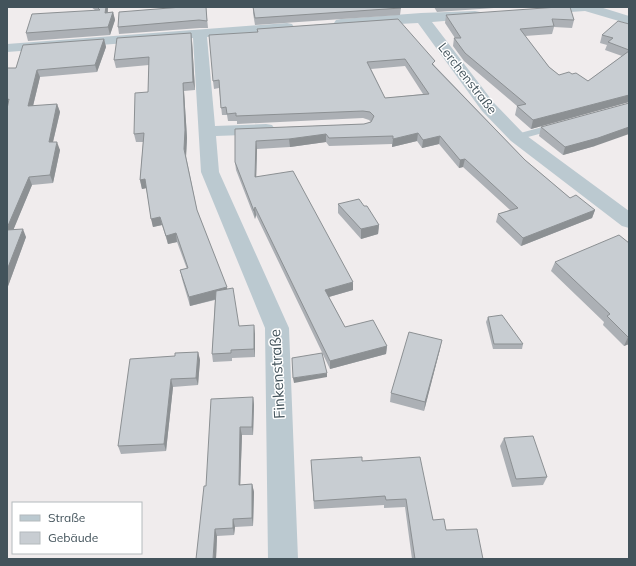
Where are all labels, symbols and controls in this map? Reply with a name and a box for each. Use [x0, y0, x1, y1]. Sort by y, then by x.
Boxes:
street label: Lerchenstraße [435, 39, 501, 117]
street label: Finkenstraße [265, 329, 289, 419]
legend [12, 502, 142, 554]
text: Straße [48, 510, 85, 525]
text: Gebäude [48, 530, 98, 545]

